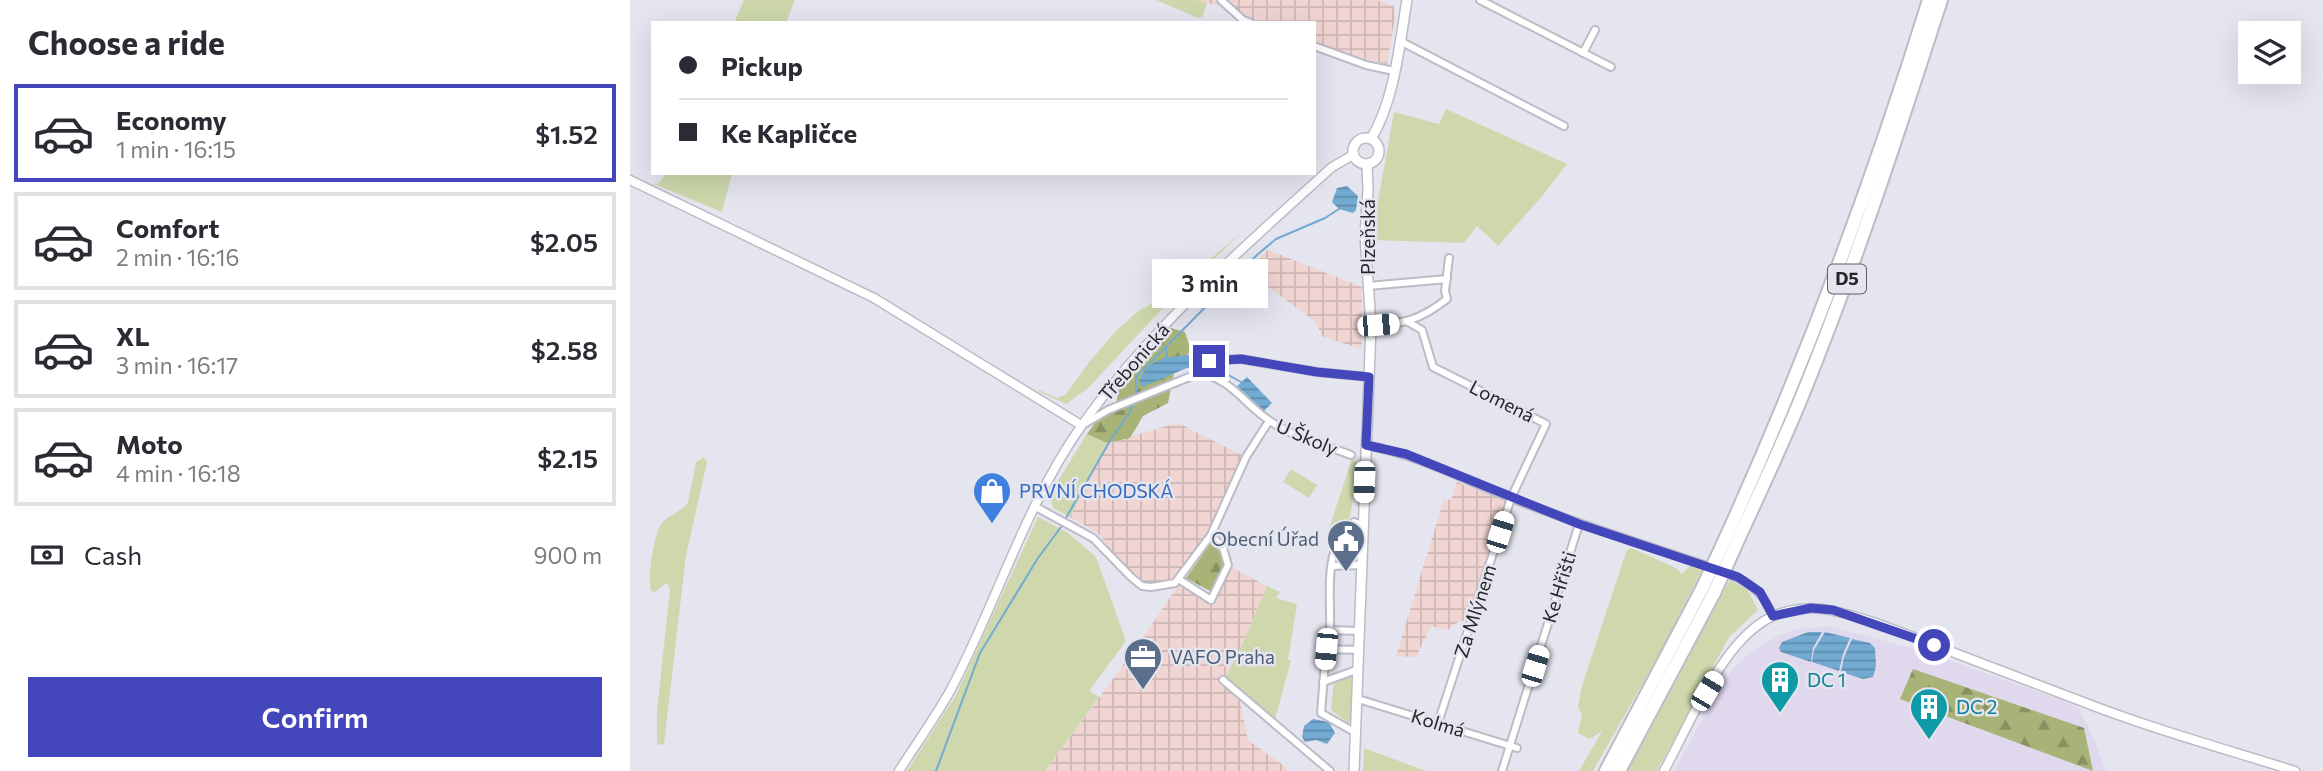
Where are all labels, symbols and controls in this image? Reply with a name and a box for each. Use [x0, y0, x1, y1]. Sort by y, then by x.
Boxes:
map controls [2238, 21, 2301, 84]
button: layers [2238, 21, 2301, 84]
text: Choose a ride [28, 22, 225, 62]
text: Pickup [721, 50, 803, 81]
icon: car [32, 102, 95, 165]
text: Economy [116, 104, 227, 135]
text: Ke Kapličce [721, 117, 857, 148]
text: $1.52 [535, 118, 598, 149]
text: 1 min · 16:15 [116, 135, 236, 163]
street label: Plzeňská [1356, 199, 1379, 275]
icon: car [32, 210, 95, 273]
text: Comfort [116, 212, 219, 243]
text: $2.05 [530, 226, 598, 257]
text: 2 min · 16:16 [116, 243, 240, 271]
callout: 3 min [1151, 260, 1267, 308]
road number: D5 [1828, 264, 1866, 293]
text: 3 min [1181, 269, 1239, 297]
car [1357, 313, 1400, 337]
icon: car [32, 318, 95, 381]
street label: Třebonická [1094, 318, 1174, 405]
text: XL [116, 320, 150, 351]
text: $2.58 [531, 334, 598, 365]
route end [1193, 345, 1225, 377]
text: 3 min · 16:17 [116, 351, 238, 379]
street label: Lomená [1466, 375, 1538, 427]
street label: U Školy [1273, 412, 1342, 460]
icon: car [32, 426, 95, 489]
text: Moto [116, 428, 183, 459]
text: $2.15 [537, 442, 598, 473]
text: 4 min · 16:18 [116, 459, 241, 487]
car [1353, 461, 1376, 503]
shop icon: PRVNÍ CHODSKÁ [971, 470, 1013, 525]
place label: PRVNÍ CHODSKÁ [1019, 479, 1173, 502]
car [1484, 509, 1517, 555]
public building icon: Obecní Úřad [1325, 518, 1367, 573]
place label: Obecní Úřad [1211, 526, 1319, 550]
icon: cash [28, 536, 66, 574]
text: Cash [84, 539, 142, 570]
text: 900 m [534, 541, 602, 569]
street label: Ke Hřišti [1537, 548, 1580, 625]
street label: Za Mlýnem [1449, 561, 1500, 660]
car [1314, 627, 1339, 671]
route start [1918, 629, 1950, 661]
office icon: VAFO Praha [1122, 636, 1164, 691]
car [1519, 643, 1552, 689]
place label: VAFO Praha [1170, 645, 1275, 668]
building icon: DC 1 [1759, 659, 1801, 714]
car [1688, 668, 1727, 714]
place label: DC 1 [1807, 668, 1846, 691]
button: Confirm [28, 677, 602, 757]
building icon: DC 2 [1908, 686, 1950, 741]
place label: DC 2 [1956, 695, 1997, 718]
street label: Kolmá [1409, 704, 1468, 742]

